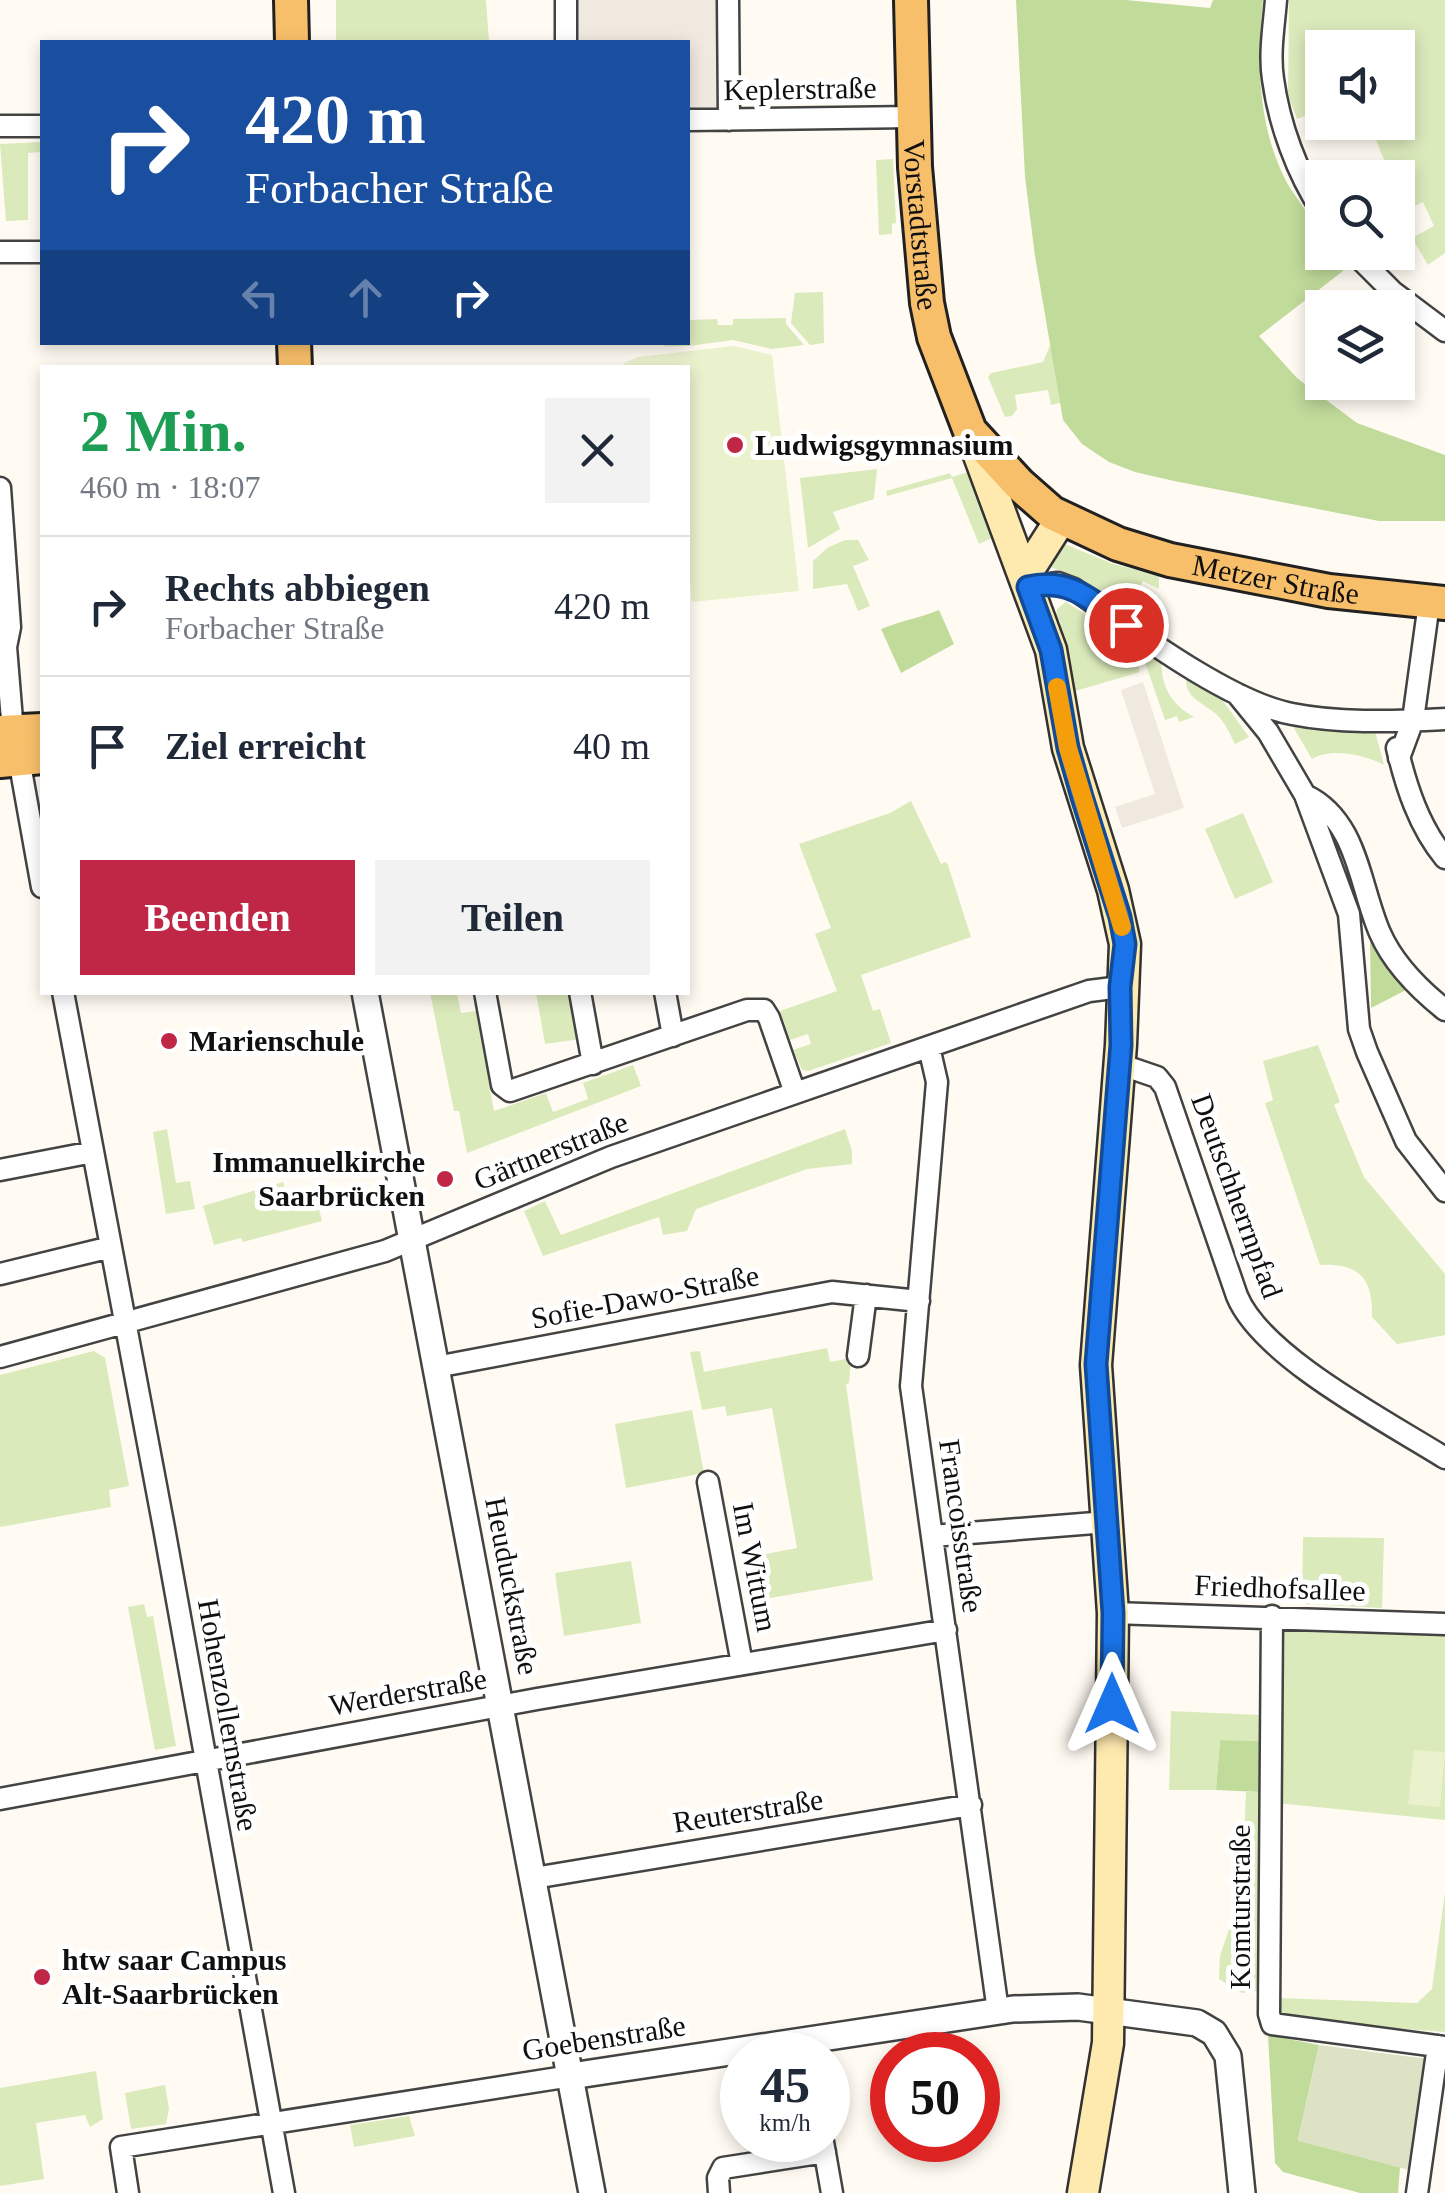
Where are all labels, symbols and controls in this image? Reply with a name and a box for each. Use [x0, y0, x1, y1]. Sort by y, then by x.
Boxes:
map controls [1305, 30, 1415, 400]
button: sound [1305, 30, 1415, 140]
street label: Keplerstraße [723, 71, 877, 106]
icon: right [80, 80, 210, 210]
text: 420 m [245, 81, 426, 158]
street label: Vorstadtstraße [898, 139, 945, 313]
button: search [1305, 160, 1415, 270]
text: Forbacher Straße [245, 163, 554, 213]
icon: left [233, 270, 288, 325]
icon: ahead [338, 270, 393, 325]
icon: right [443, 270, 498, 325]
button: layers [1305, 290, 1415, 400]
text: 2 Min. [80, 398, 247, 464]
button: close [545, 398, 650, 503]
place label: Ludwigsgymnasium [755, 428, 1013, 461]
marker: Ludwigsgymnasium [724, 434, 746, 456]
text: 460 m · 18:07 [80, 469, 260, 505]
street label: Metzer Straße [1190, 548, 1361, 610]
text: Rechts abbiegen [165, 567, 430, 609]
icon: right [80, 579, 135, 634]
pin [1084, 583, 1169, 668]
text: 420 m [554, 585, 650, 627]
icon: arrive [1099, 598, 1154, 653]
text: Forbacher Straße [165, 610, 384, 646]
icon: arrive [80, 719, 135, 774]
text: Ziel erreicht [165, 725, 366, 767]
text: 40 m [573, 725, 650, 767]
button: Beenden [80, 860, 355, 975]
button: Teilen [375, 860, 650, 975]
place label: Marienschule [189, 1024, 364, 1057]
marker: Marienschule [158, 1030, 180, 1052]
street label: Deutschherrnpfad [1185, 1089, 1290, 1302]
street label: Gärtnerstraße [469, 1105, 633, 1196]
place label: Immanuelkirche Saarbrücken [212, 1145, 425, 1212]
marker: Immanuelkirche Saarbrücken [434, 1168, 456, 1190]
street label: Sofie-Dawo-Straße [528, 1258, 762, 1335]
street label: Francoisstraße [933, 1437, 990, 1615]
street label: Heuduckstraße [479, 1494, 546, 1677]
street label: Im Wittum [727, 1500, 784, 1634]
street label: Friedhofsallee [1194, 1568, 1366, 1607]
street label: Hohenzollernstraße [192, 1596, 265, 1833]
position arrow [1060, 1652, 1164, 1756]
street label: Werderstraße [327, 1661, 489, 1722]
street label: Reuterstraße [670, 1782, 825, 1839]
street label: Komturstraße [1223, 1825, 1256, 1989]
place label: htw saar Campus Alt-Saarbrücken [62, 1943, 287, 2010]
marker: htw saar Campus Alt-Saarbrücken [31, 1966, 53, 1988]
street label: Goebenstraße [520, 2008, 688, 2067]
speed limit sign: 50 [870, 2032, 1000, 2162]
text: 45 [760, 2057, 810, 2113]
text: km/h [759, 2109, 811, 2136]

